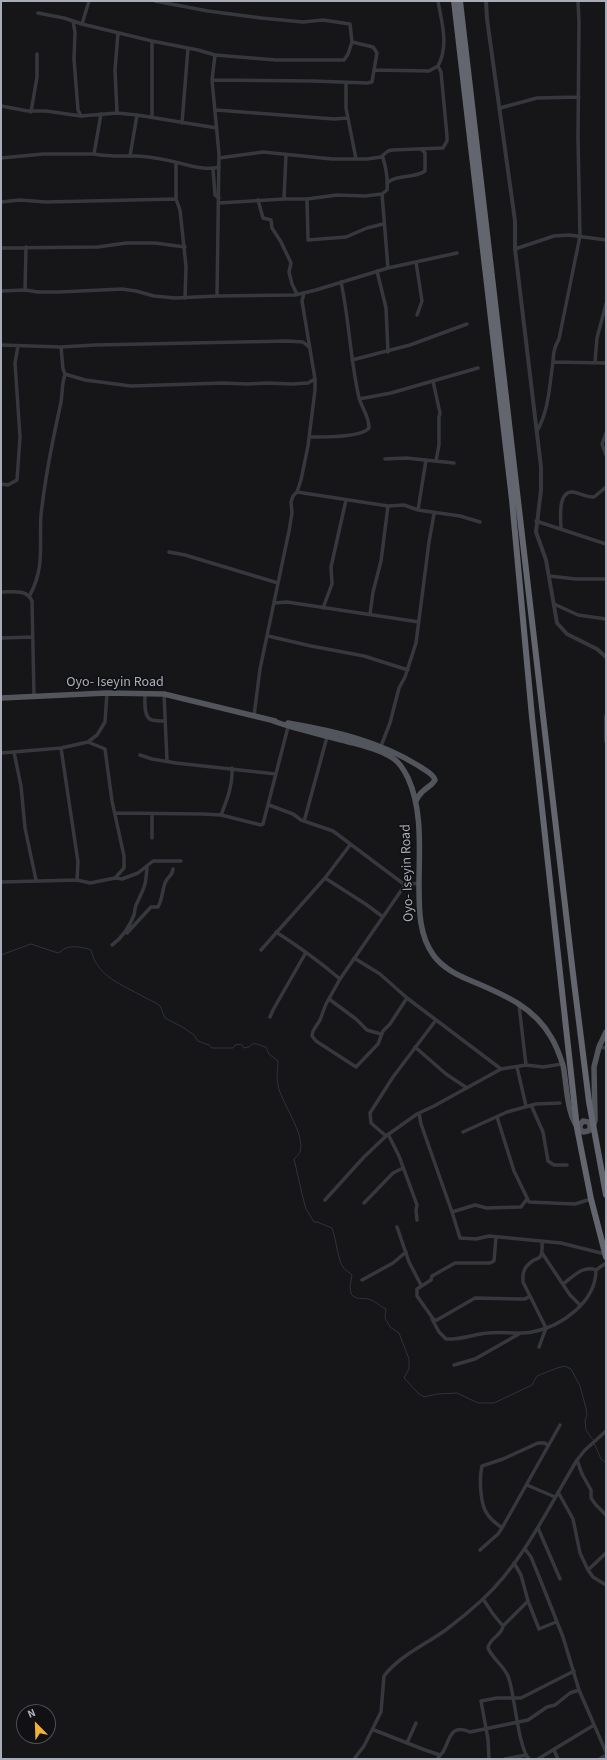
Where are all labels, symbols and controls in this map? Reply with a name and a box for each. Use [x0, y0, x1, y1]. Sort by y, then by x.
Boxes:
street label: Oyo- Iseyin Road [66, 675, 164, 691]
street label: Oyo- Iseyin Road [398, 824, 418, 922]
north arrow [16, 1704, 56, 1744]
text: N [25, 1705, 38, 1722]

